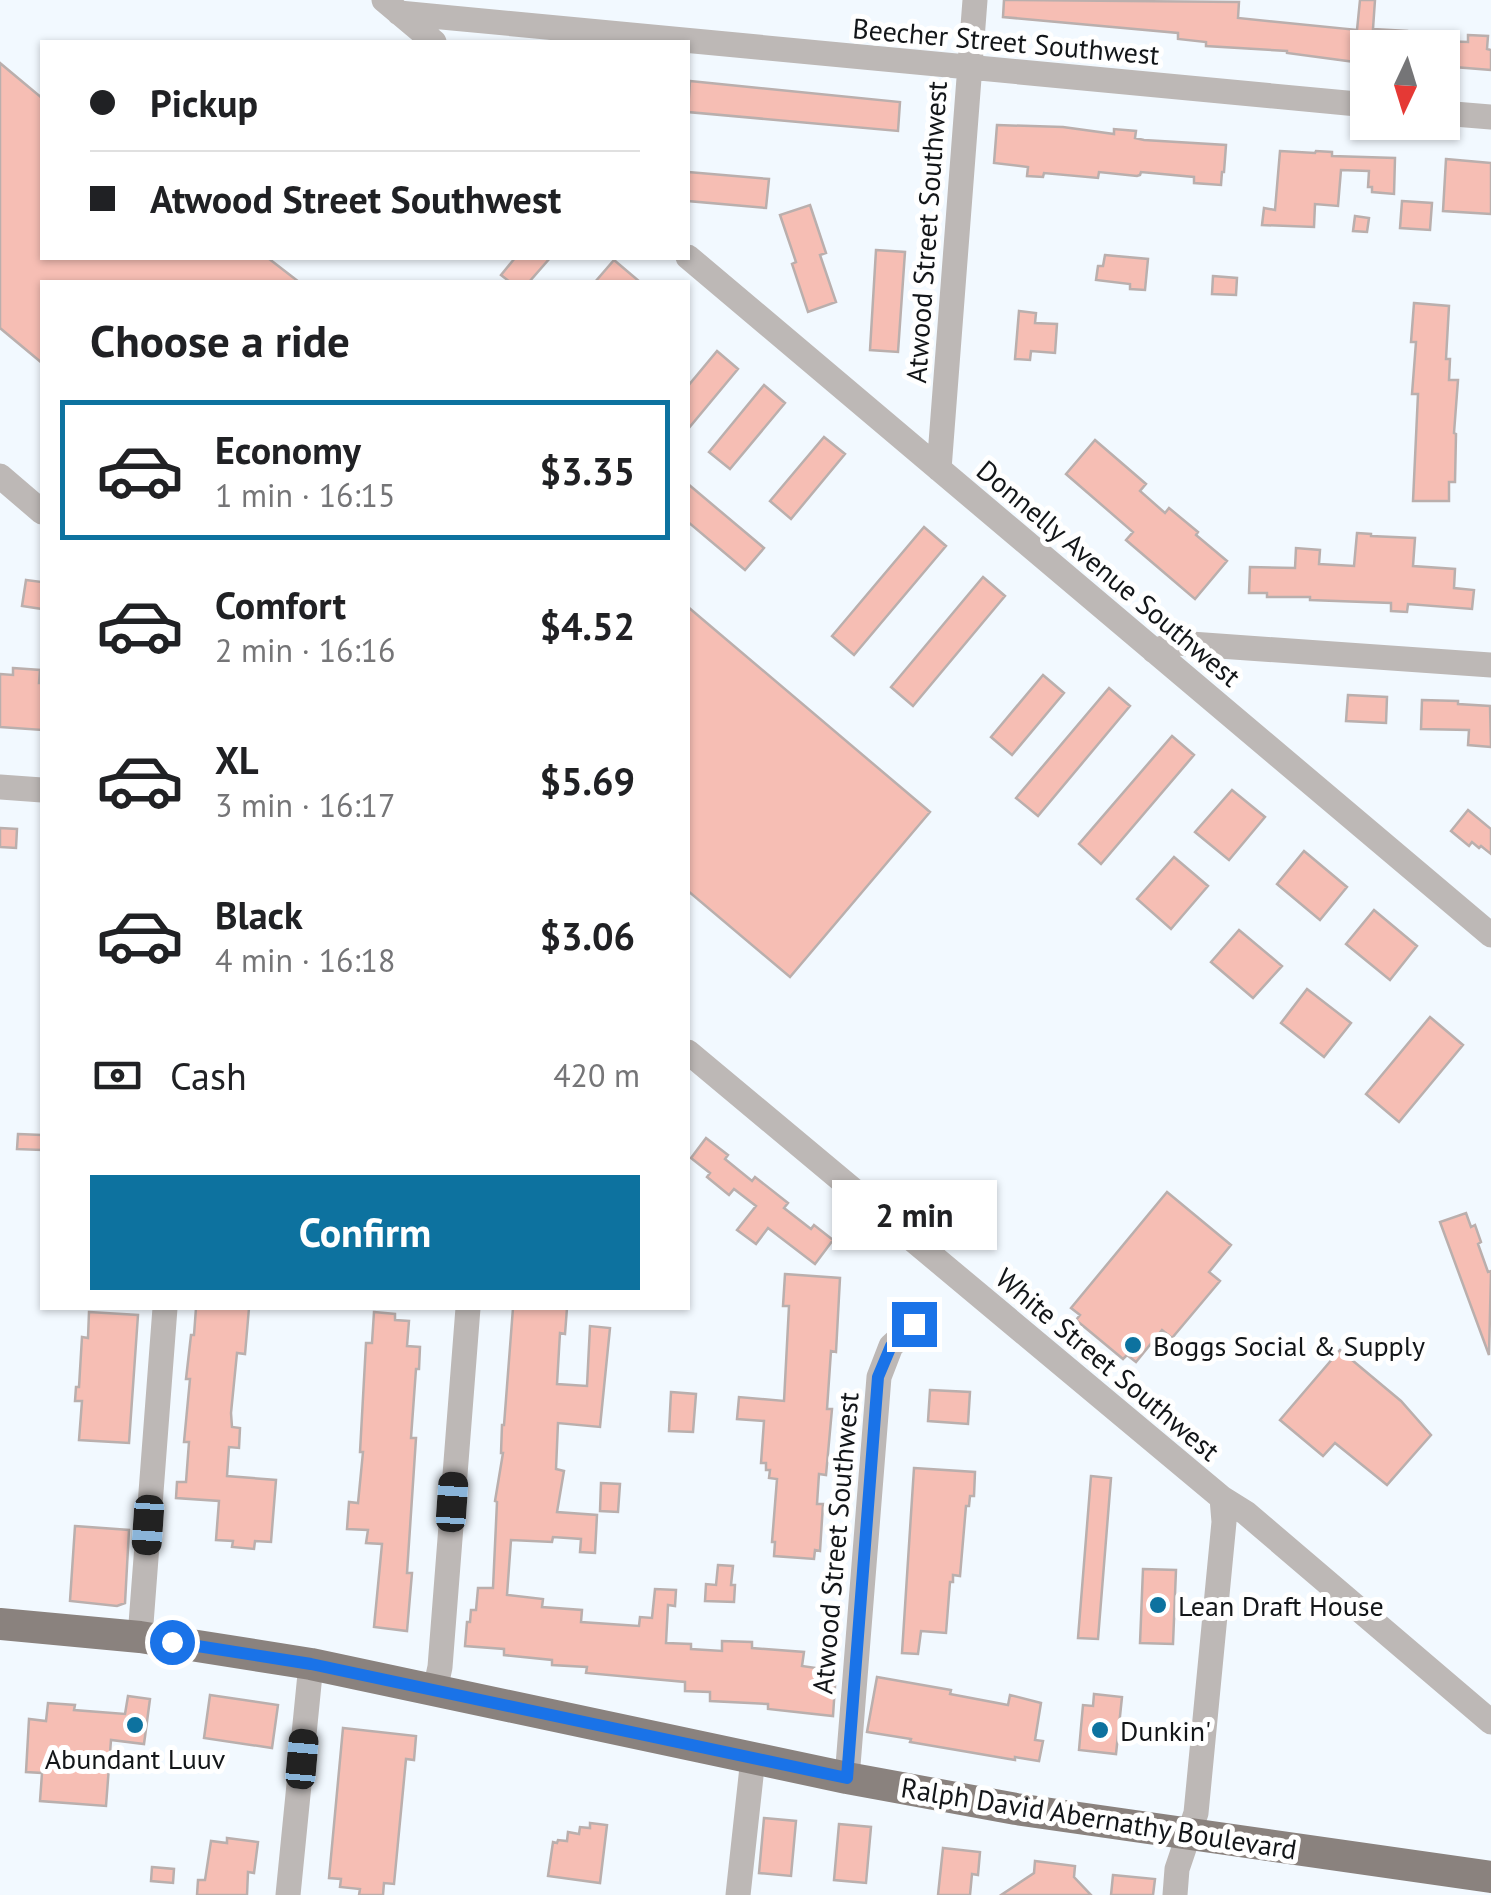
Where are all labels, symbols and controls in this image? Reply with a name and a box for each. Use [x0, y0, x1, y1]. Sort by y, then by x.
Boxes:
street label: Beecher Street Southwest [851, 9, 1161, 73]
north arrow [1350, 30, 1460, 140]
map controls [1350, 30, 1460, 140]
text: Pickup [150, 78, 258, 127]
street label: Atwood Street Southwest [897, 79, 955, 384]
text: Atwood Street Southwest [150, 174, 561, 223]
text: Choose a ride [90, 311, 350, 369]
icon: car [95, 425, 185, 515]
text: Economy [215, 425, 361, 474]
text: $3.35 [539, 446, 635, 495]
street label: Donnelly Avenue Southwest [969, 452, 1249, 695]
text: 1 min · 16:15 [215, 474, 395, 516]
icon: car [95, 580, 185, 670]
text: Comfort [215, 580, 346, 629]
text: $4.52 [539, 601, 635, 650]
text: 2 min · 16:16 [215, 629, 395, 671]
icon: car [95, 735, 185, 825]
text: XL [215, 735, 259, 784]
text: $5.69 [539, 756, 635, 805]
text: 3 min · 16:17 [215, 784, 395, 826]
icon: car [95, 890, 185, 980]
text: Black [215, 890, 303, 939]
text: $3.06 [539, 911, 635, 960]
text: 4 min · 16:18 [215, 939, 395, 981]
icon: cash [90, 1048, 145, 1103]
text: Cash [170, 1051, 247, 1100]
text: 420 m [553, 1054, 640, 1096]
button: Confirm [90, 1175, 640, 1290]
callout: 2 min [832, 1179, 996, 1249]
text: 2 min [875, 1194, 954, 1236]
street label: White Street Southwest [988, 1259, 1228, 1469]
route end [892, 1302, 937, 1347]
place label: Boggs Social & Supply [1153, 1327, 1425, 1364]
marker: Boggs Social & Supply [1122, 1334, 1144, 1356]
street label: Atwood Street Southwest [803, 1390, 867, 1695]
car [435, 1471, 469, 1533]
car [131, 1494, 165, 1556]
place label: Lean Draft House [1178, 1587, 1384, 1624]
marker: Lean Draft House [1147, 1594, 1169, 1616]
route start [150, 1620, 195, 1665]
place label: Dunkin' [1120, 1712, 1211, 1749]
marker: Abundant Luuv [124, 1714, 146, 1736]
marker: Dunkin' [1089, 1719, 1111, 1741]
car [284, 1728, 320, 1790]
place label: Abundant Luuv [45, 1740, 226, 1777]
street label: Ralph David Abernathy Boulevard [898, 1768, 1300, 1868]

